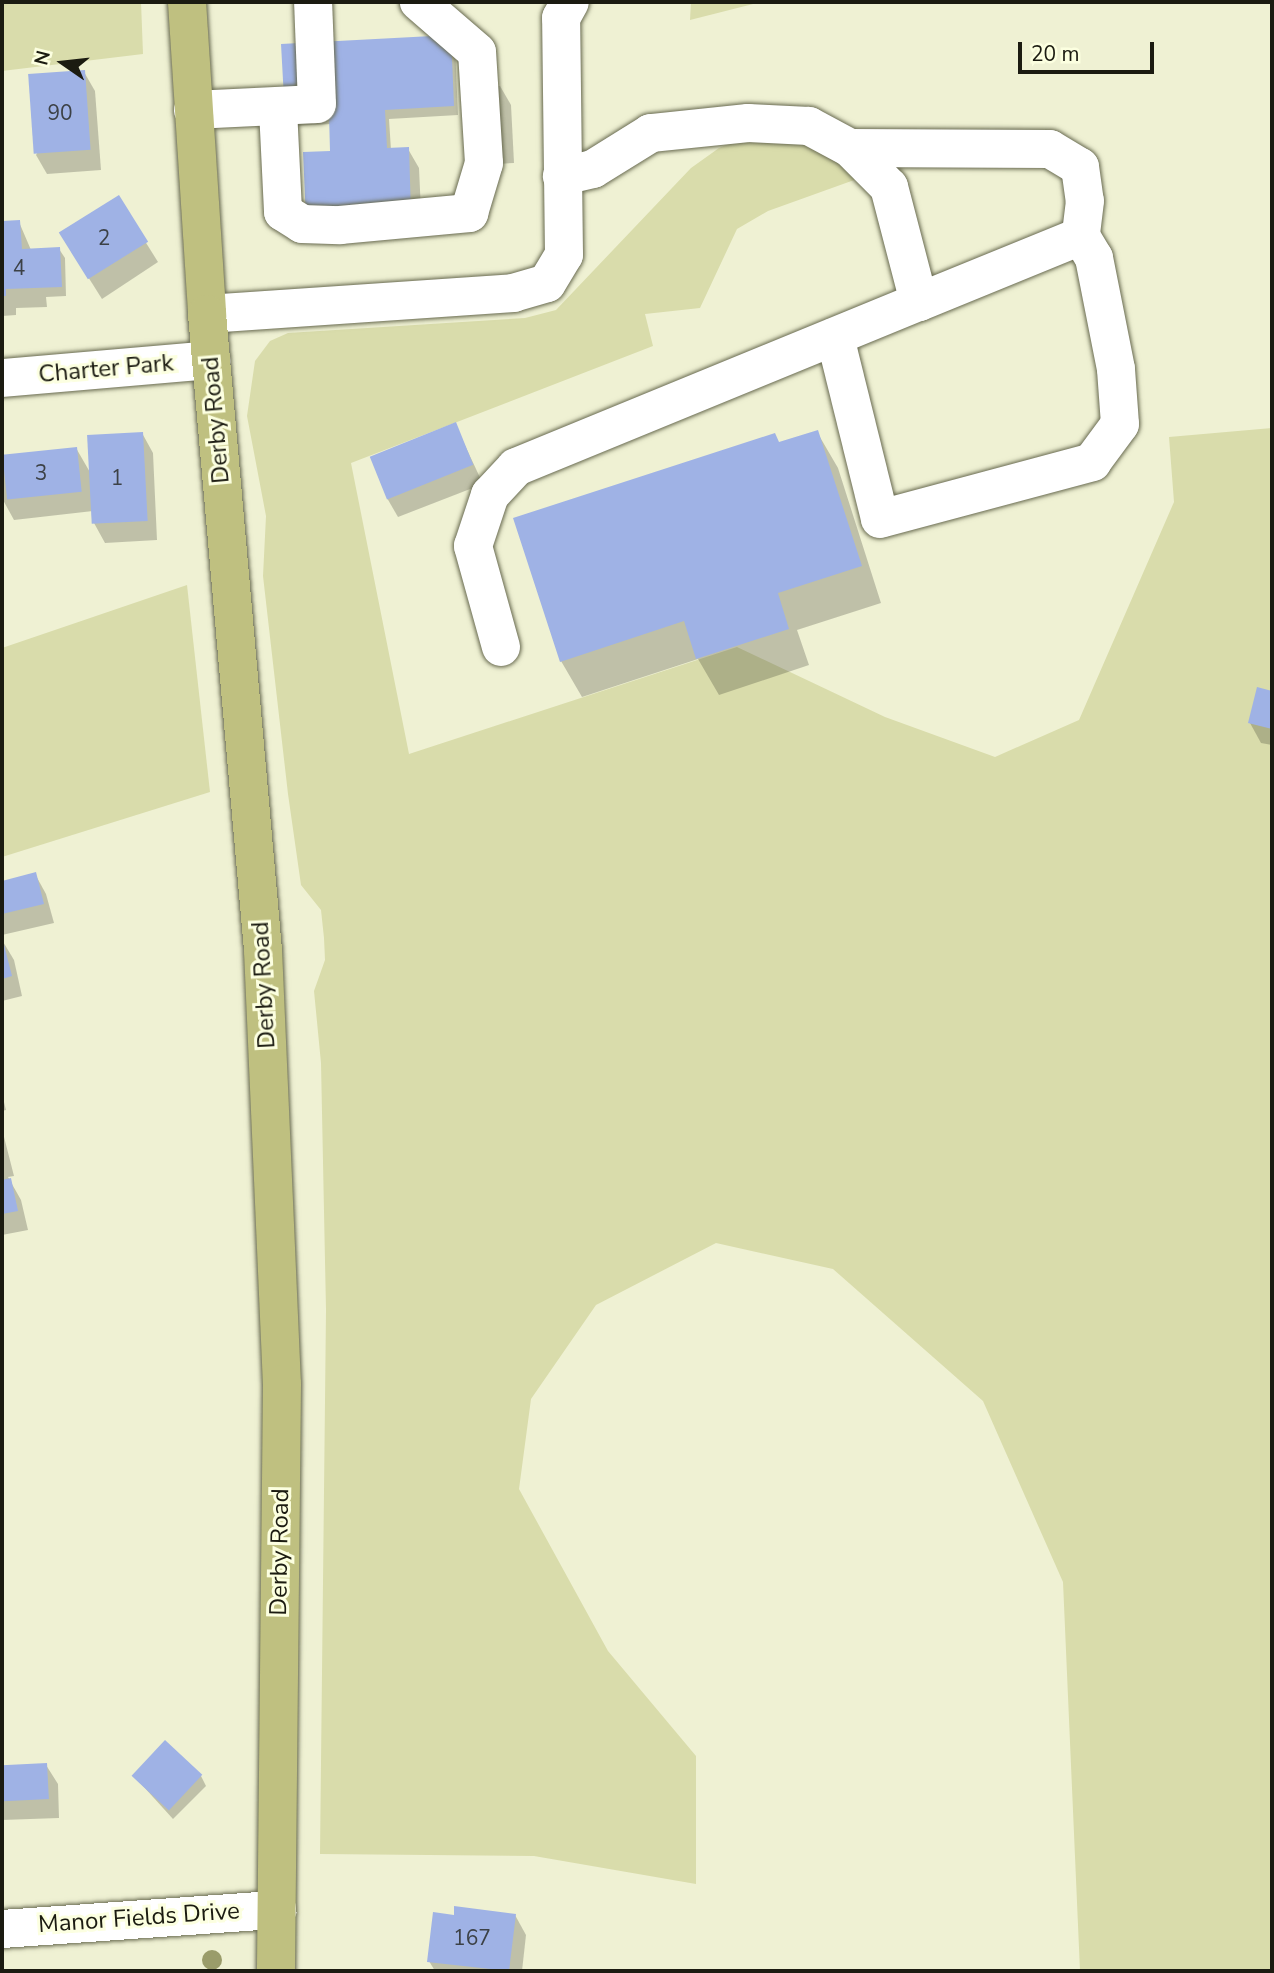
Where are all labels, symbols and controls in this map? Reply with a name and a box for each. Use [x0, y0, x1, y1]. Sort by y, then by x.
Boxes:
north arrow [28, 28, 98, 98]
scale bar [1022, 28, 1158, 72]
text: 20 m [1031, 40, 1080, 68]
text: N [28, 48, 57, 68]
house number: 90 [47, 100, 73, 126]
house number: 2 [98, 225, 110, 251]
house number: 4 [13, 255, 25, 281]
street label: Charter Park [37, 349, 175, 389]
street label: Derby Road [196, 355, 236, 485]
house number: 3 [35, 460, 47, 486]
house number: 1 [111, 465, 123, 491]
street label: Derby Road [246, 921, 282, 1049]
street label: Derby Road [264, 1488, 296, 1616]
street label: Manor Fields Drive [37, 1897, 241, 1939]
house number: 167 [453, 1925, 491, 1951]

